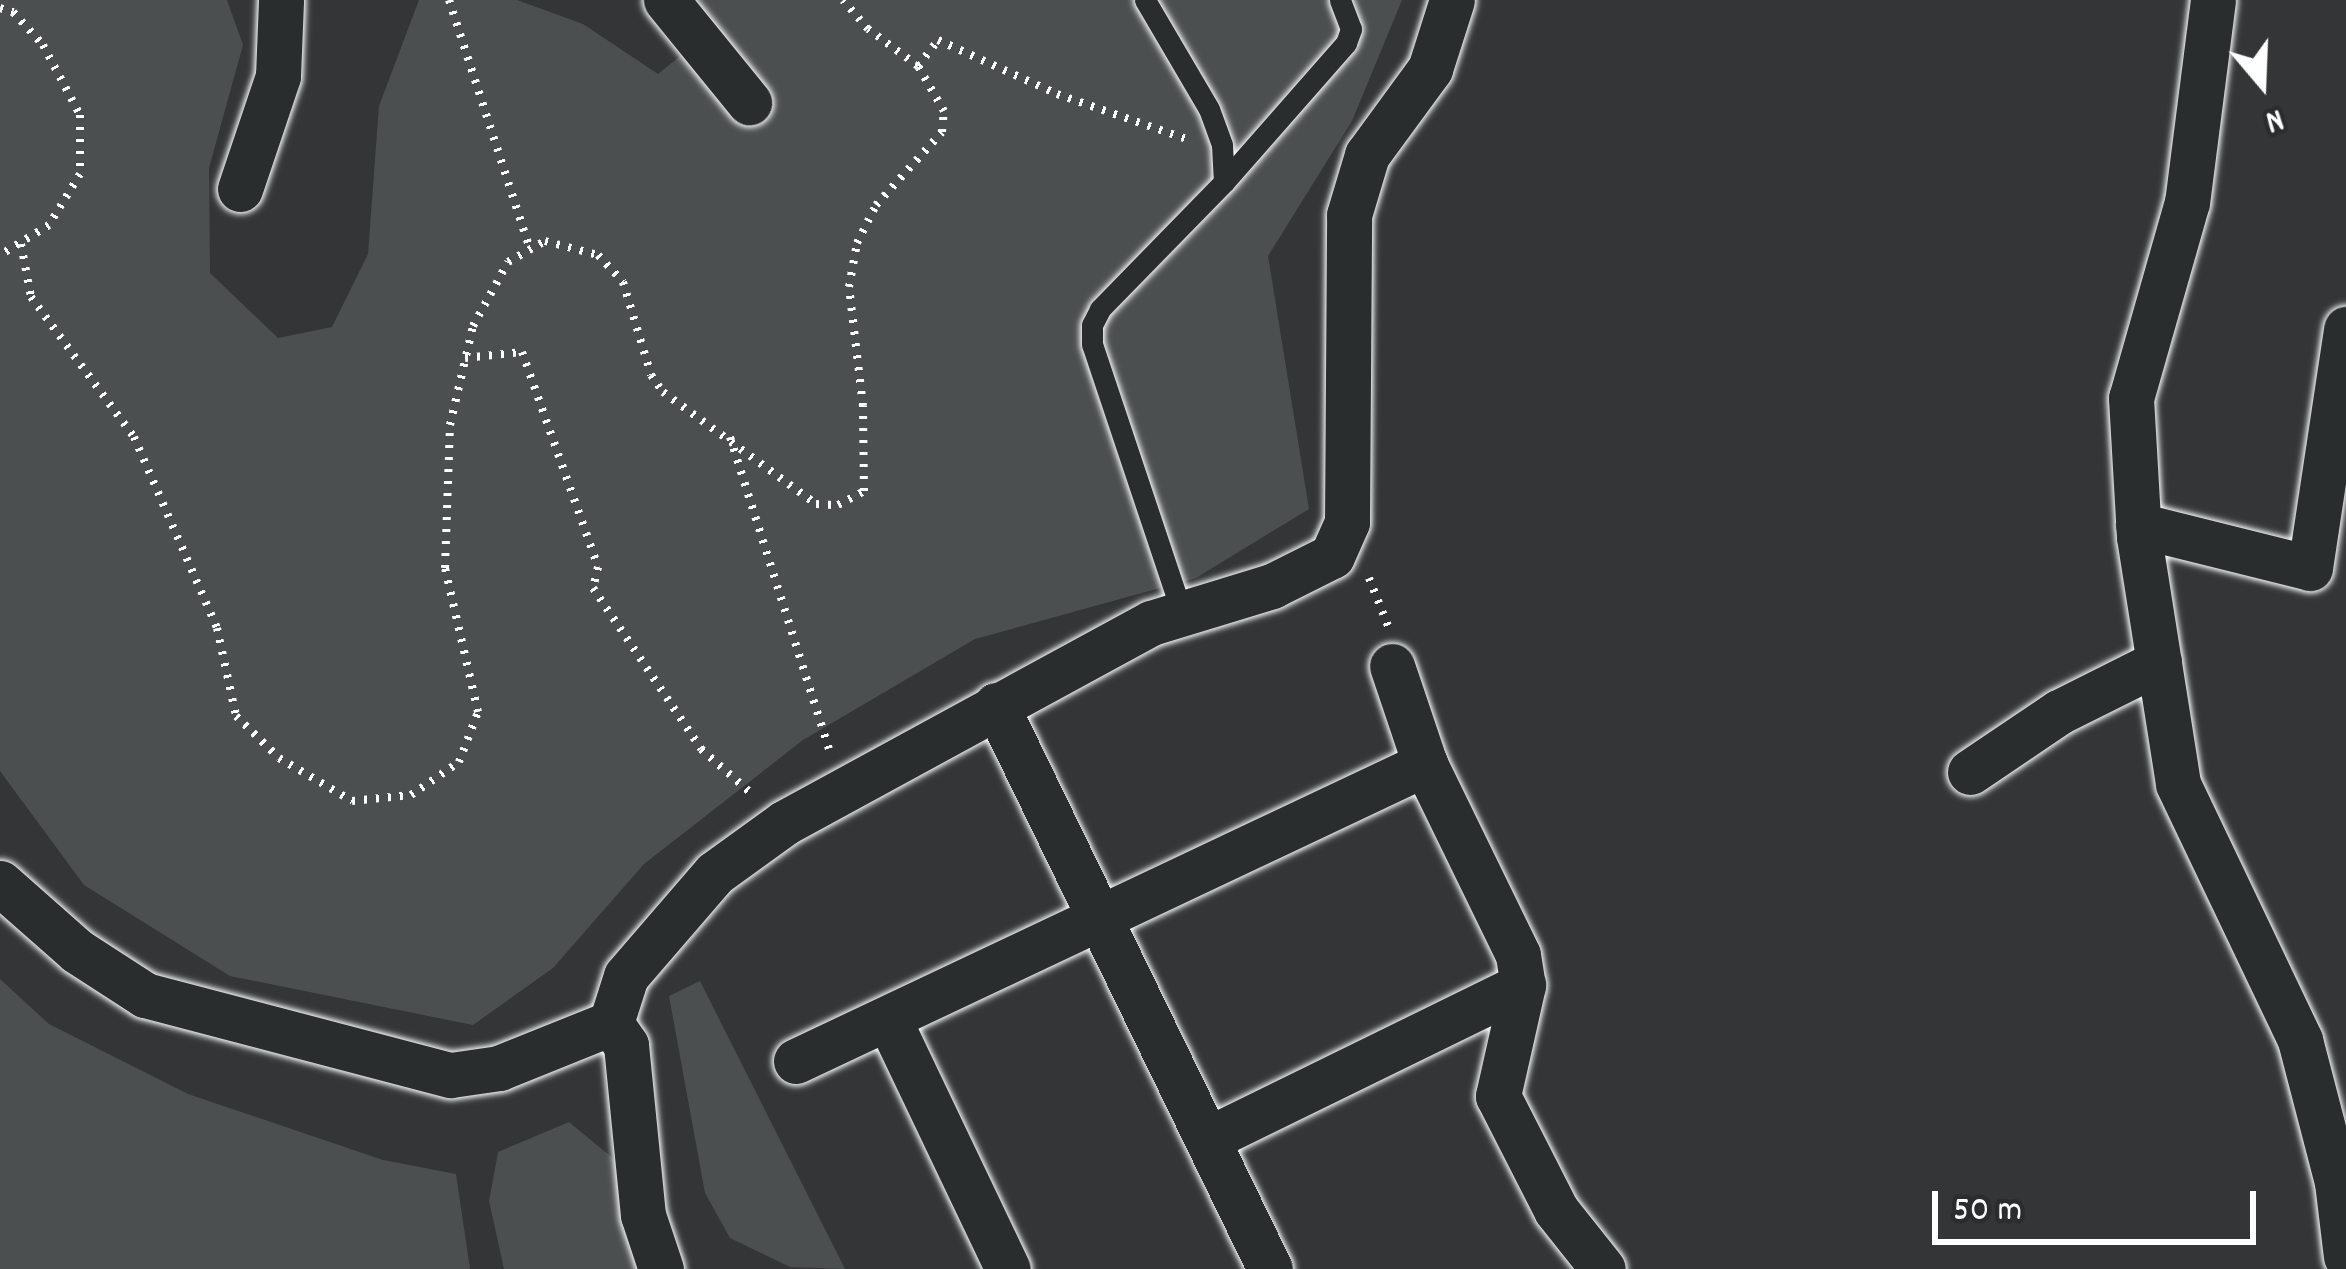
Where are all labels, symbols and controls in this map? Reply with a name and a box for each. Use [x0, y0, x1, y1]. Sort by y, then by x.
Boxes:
north arrow [2202, 24, 2322, 144]
text: N [2259, 94, 2289, 143]
scale bar [1938, 1167, 2262, 1241]
text: 50 m [1953, 1186, 2022, 1238]

